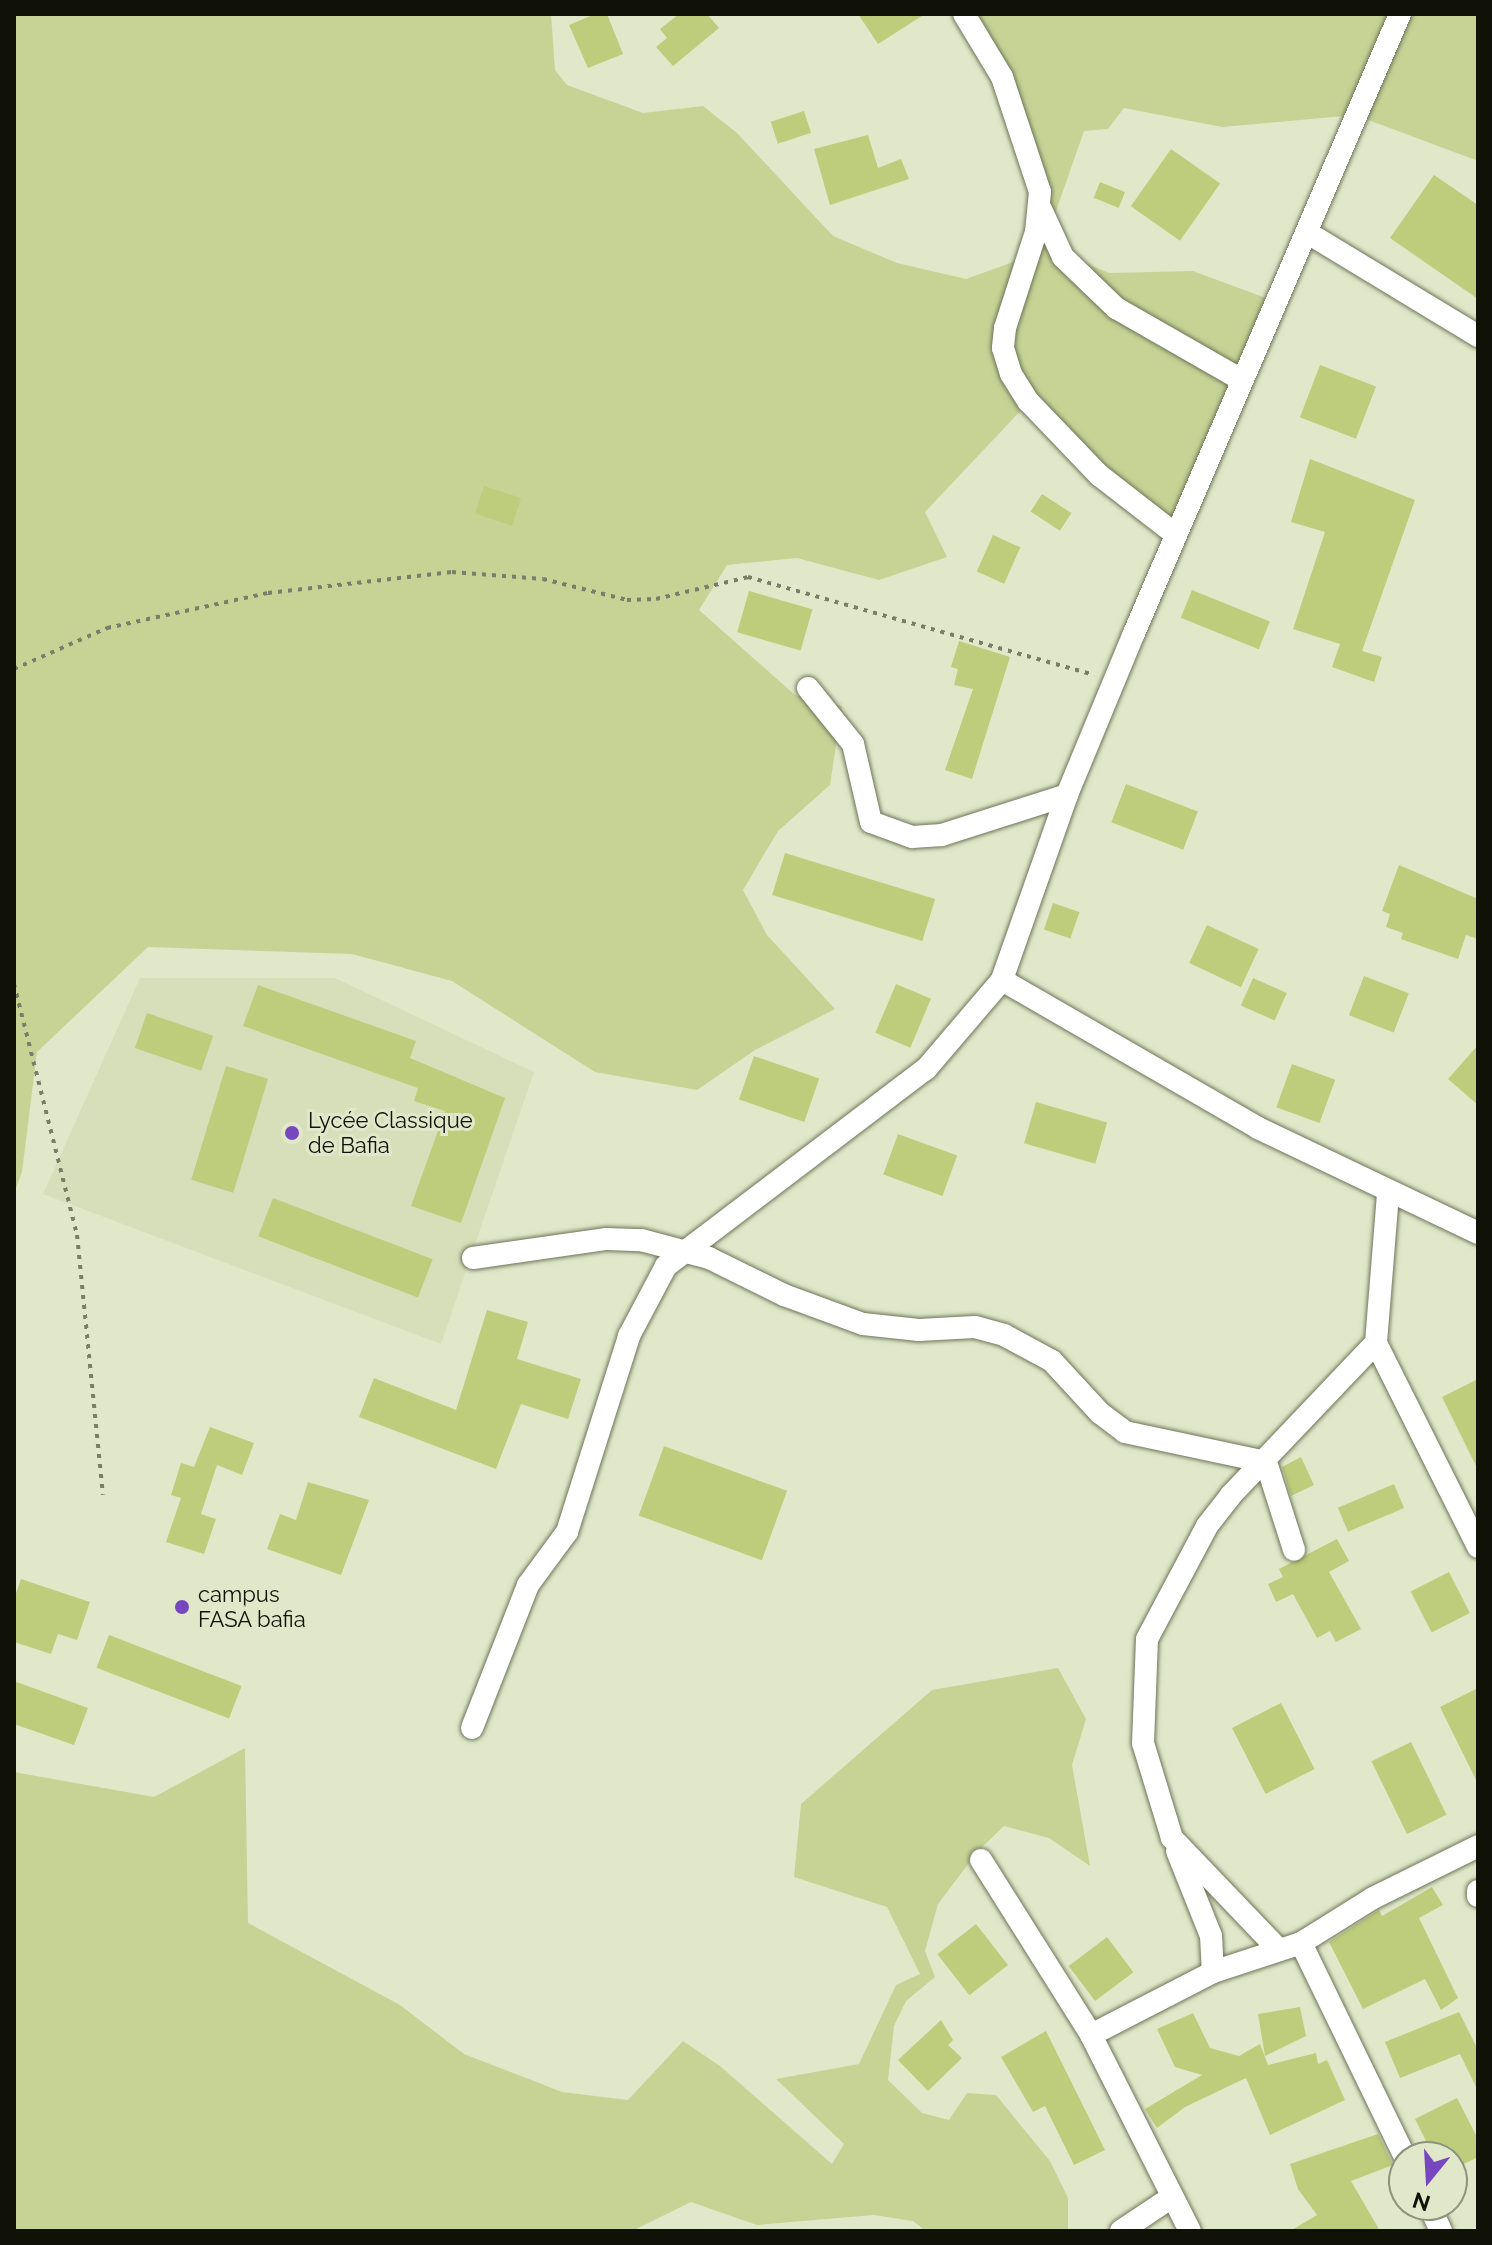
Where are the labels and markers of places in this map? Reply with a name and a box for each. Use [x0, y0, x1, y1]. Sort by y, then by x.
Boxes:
place label: Lycée Classique de Bafia [308, 1107, 473, 1158]
marker: Lycée Classique de Bafia [283, 1124, 301, 1142]
place label: campus FASA bafia [198, 1581, 306, 1632]
marker: campus FASA bafia [173, 1598, 191, 1616]

